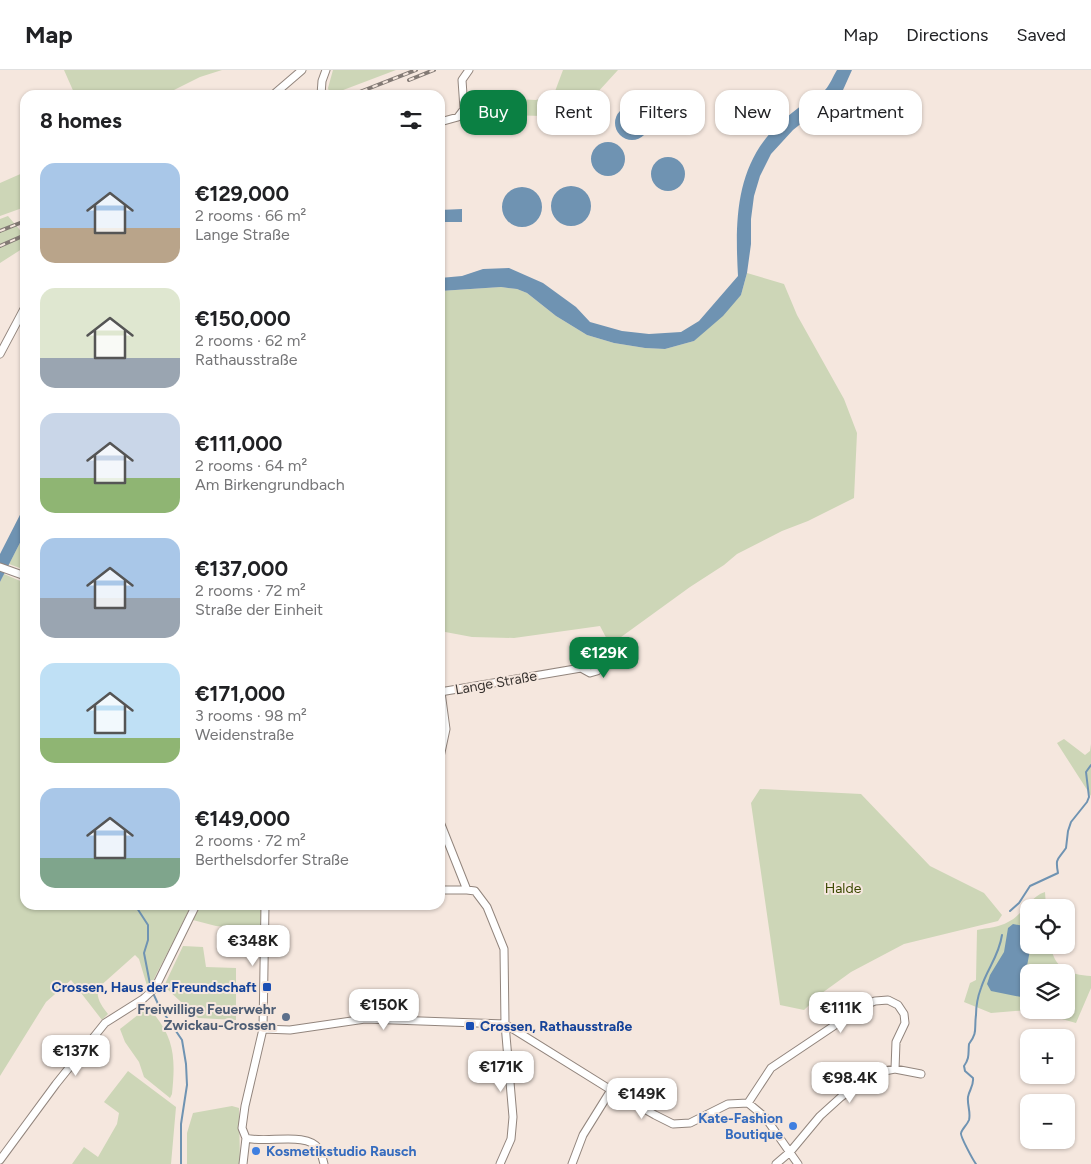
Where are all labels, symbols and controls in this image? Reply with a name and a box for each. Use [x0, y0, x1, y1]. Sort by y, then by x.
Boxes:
text: Map [25, 20, 73, 49]
text: Map [843, 24, 878, 46]
text: Directions [906, 24, 988, 46]
text: Saved [1016, 24, 1066, 46]
chip: Buy [460, 90, 527, 135]
chip: Rent [537, 90, 610, 135]
chip: Filters [620, 90, 705, 135]
chip: New [715, 90, 789, 135]
chip: Apartment [799, 90, 922, 135]
icon: filters [397, 106, 425, 134]
text: 8 homes [40, 108, 122, 133]
text: €129,000 [195, 181, 289, 206]
icon: home [80, 183, 140, 243]
text: 2 rooms · 66 m² [195, 206, 306, 225]
text: Lange Straße [195, 225, 290, 244]
text: €150,000 [195, 306, 291, 331]
icon: home [80, 308, 140, 368]
text: 2 rooms · 62 m² [195, 331, 306, 350]
text: Rathausstraße [195, 350, 298, 369]
text: €111,000 [195, 431, 282, 456]
icon: home [80, 433, 140, 493]
text: 2 rooms · 64 m² [195, 456, 307, 475]
text: Am Birkengrundbach [195, 475, 345, 494]
text: €137,000 [195, 556, 288, 581]
icon: home [80, 558, 140, 618]
text: 2 rooms · 72 m² [195, 581, 306, 600]
text: Straße der Einheit [195, 600, 323, 619]
pin: €129K [569, 636, 639, 679]
text: €129K [580, 643, 628, 662]
street label: Lange Straße [454, 667, 539, 699]
text: €171,000 [195, 681, 285, 706]
icon: home [80, 683, 140, 743]
text: 3 rooms · 98 m² [195, 706, 307, 725]
text: Weidenstraße [195, 725, 294, 744]
text: €149,000 [195, 806, 290, 831]
icon: home [80, 808, 140, 868]
text: 2 rooms · 72 m² [195, 831, 306, 850]
text: Berthelsdorfer Straße [195, 850, 349, 869]
park label: Halde [825, 880, 862, 897]
map controls [1020, 899, 1075, 1149]
button: locate [1020, 899, 1075, 954]
pin: €348K [218, 924, 288, 967]
text: €348K [228, 931, 278, 950]
button: layers [1020, 964, 1075, 1019]
place label: Crossen, Haus der Freundschaft [52, 979, 257, 996]
marker: Crossen, Haus der Freundschaft [261, 981, 273, 993]
pin: €150K [349, 988, 419, 1031]
pin: €111K [806, 992, 876, 1034]
text: €150K [360, 995, 408, 1014]
text: €111K [820, 998, 862, 1017]
place label: Freiwillige Feuerwehr Zwickau-Crossen [137, 1001, 277, 1034]
marker: Freiwillige Feuerwehr Zwickau-Crossen [280, 1011, 292, 1023]
place label: Crossen, Rathausstraße [480, 1018, 632, 1035]
marker: Crossen, Rathausstraße [464, 1020, 476, 1032]
button: + [1020, 1029, 1075, 1084]
pin: €137K [41, 1034, 111, 1077]
text: €137K [53, 1041, 99, 1060]
pin: €171K [466, 1050, 536, 1093]
text: €171K [479, 1057, 523, 1076]
pin: €98.4K [809, 1062, 891, 1104]
text: €98.4K [823, 1068, 877, 1087]
pin: €149K [607, 1078, 677, 1120]
text: €149K [618, 1084, 666, 1103]
button: − [1020, 1094, 1075, 1149]
place label: Kate-Fashion Boutique [698, 1110, 783, 1143]
marker: Kate-Fashion Boutique [787, 1120, 799, 1132]
place label: Kosmetikstudio Rausch [266, 1143, 417, 1160]
marker: Kosmetikstudio Rausch [250, 1145, 262, 1157]

